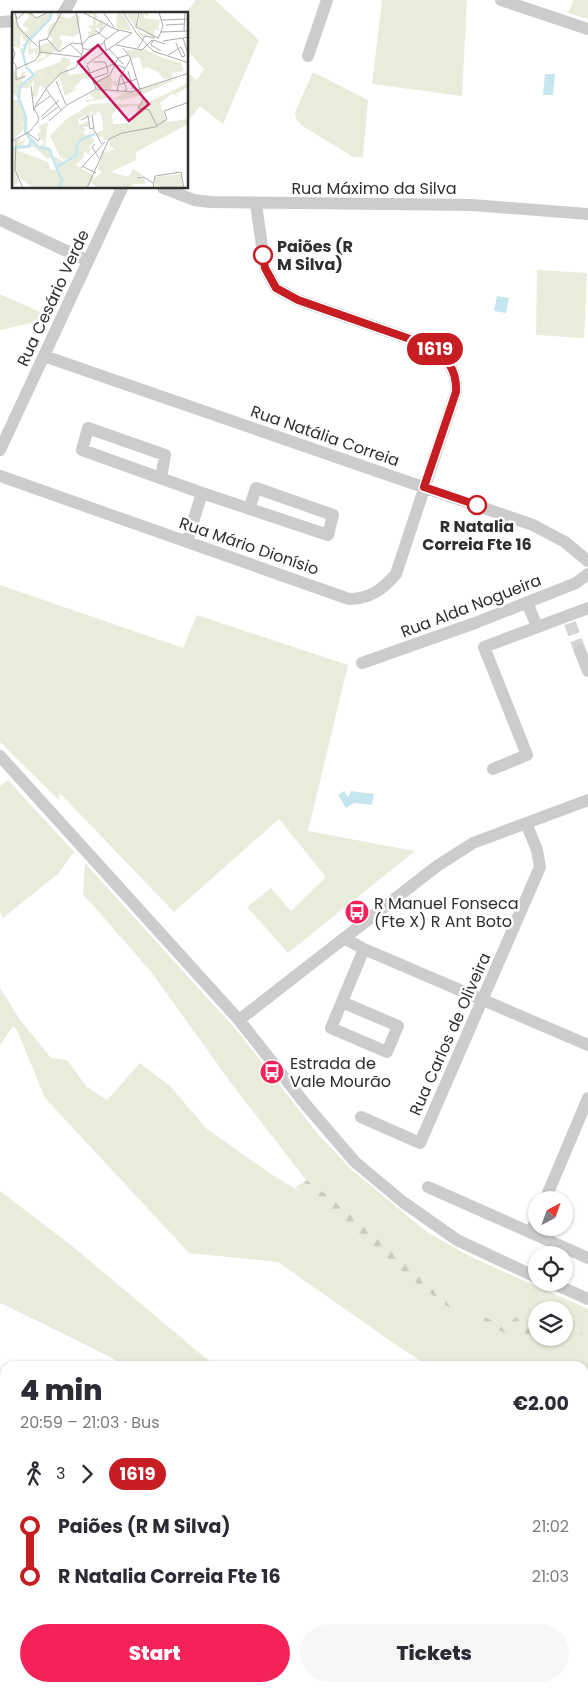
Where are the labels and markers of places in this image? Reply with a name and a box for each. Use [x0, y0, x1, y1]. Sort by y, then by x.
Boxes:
place label: Paiões (R M Silva) [277, 235, 353, 276]
marker: Paiões (R M Silva) [253, 245, 273, 265]
marker: R Natalia Correia Fte 16 [467, 495, 487, 515]
place label: R Natalia Correia Fte 16 [422, 515, 532, 556]
place label: R Manuel Fonseca (Fte X) R Ant Boto [374, 892, 519, 933]
bus stop icon: R Manuel Fonseca (Fte X) R Ant Boto [344, 899, 370, 925]
place label: Estrada de Vale Mourão [290, 1052, 391, 1093]
bus stop icon: Estrada de Vale Mourão [259, 1059, 285, 1085]

